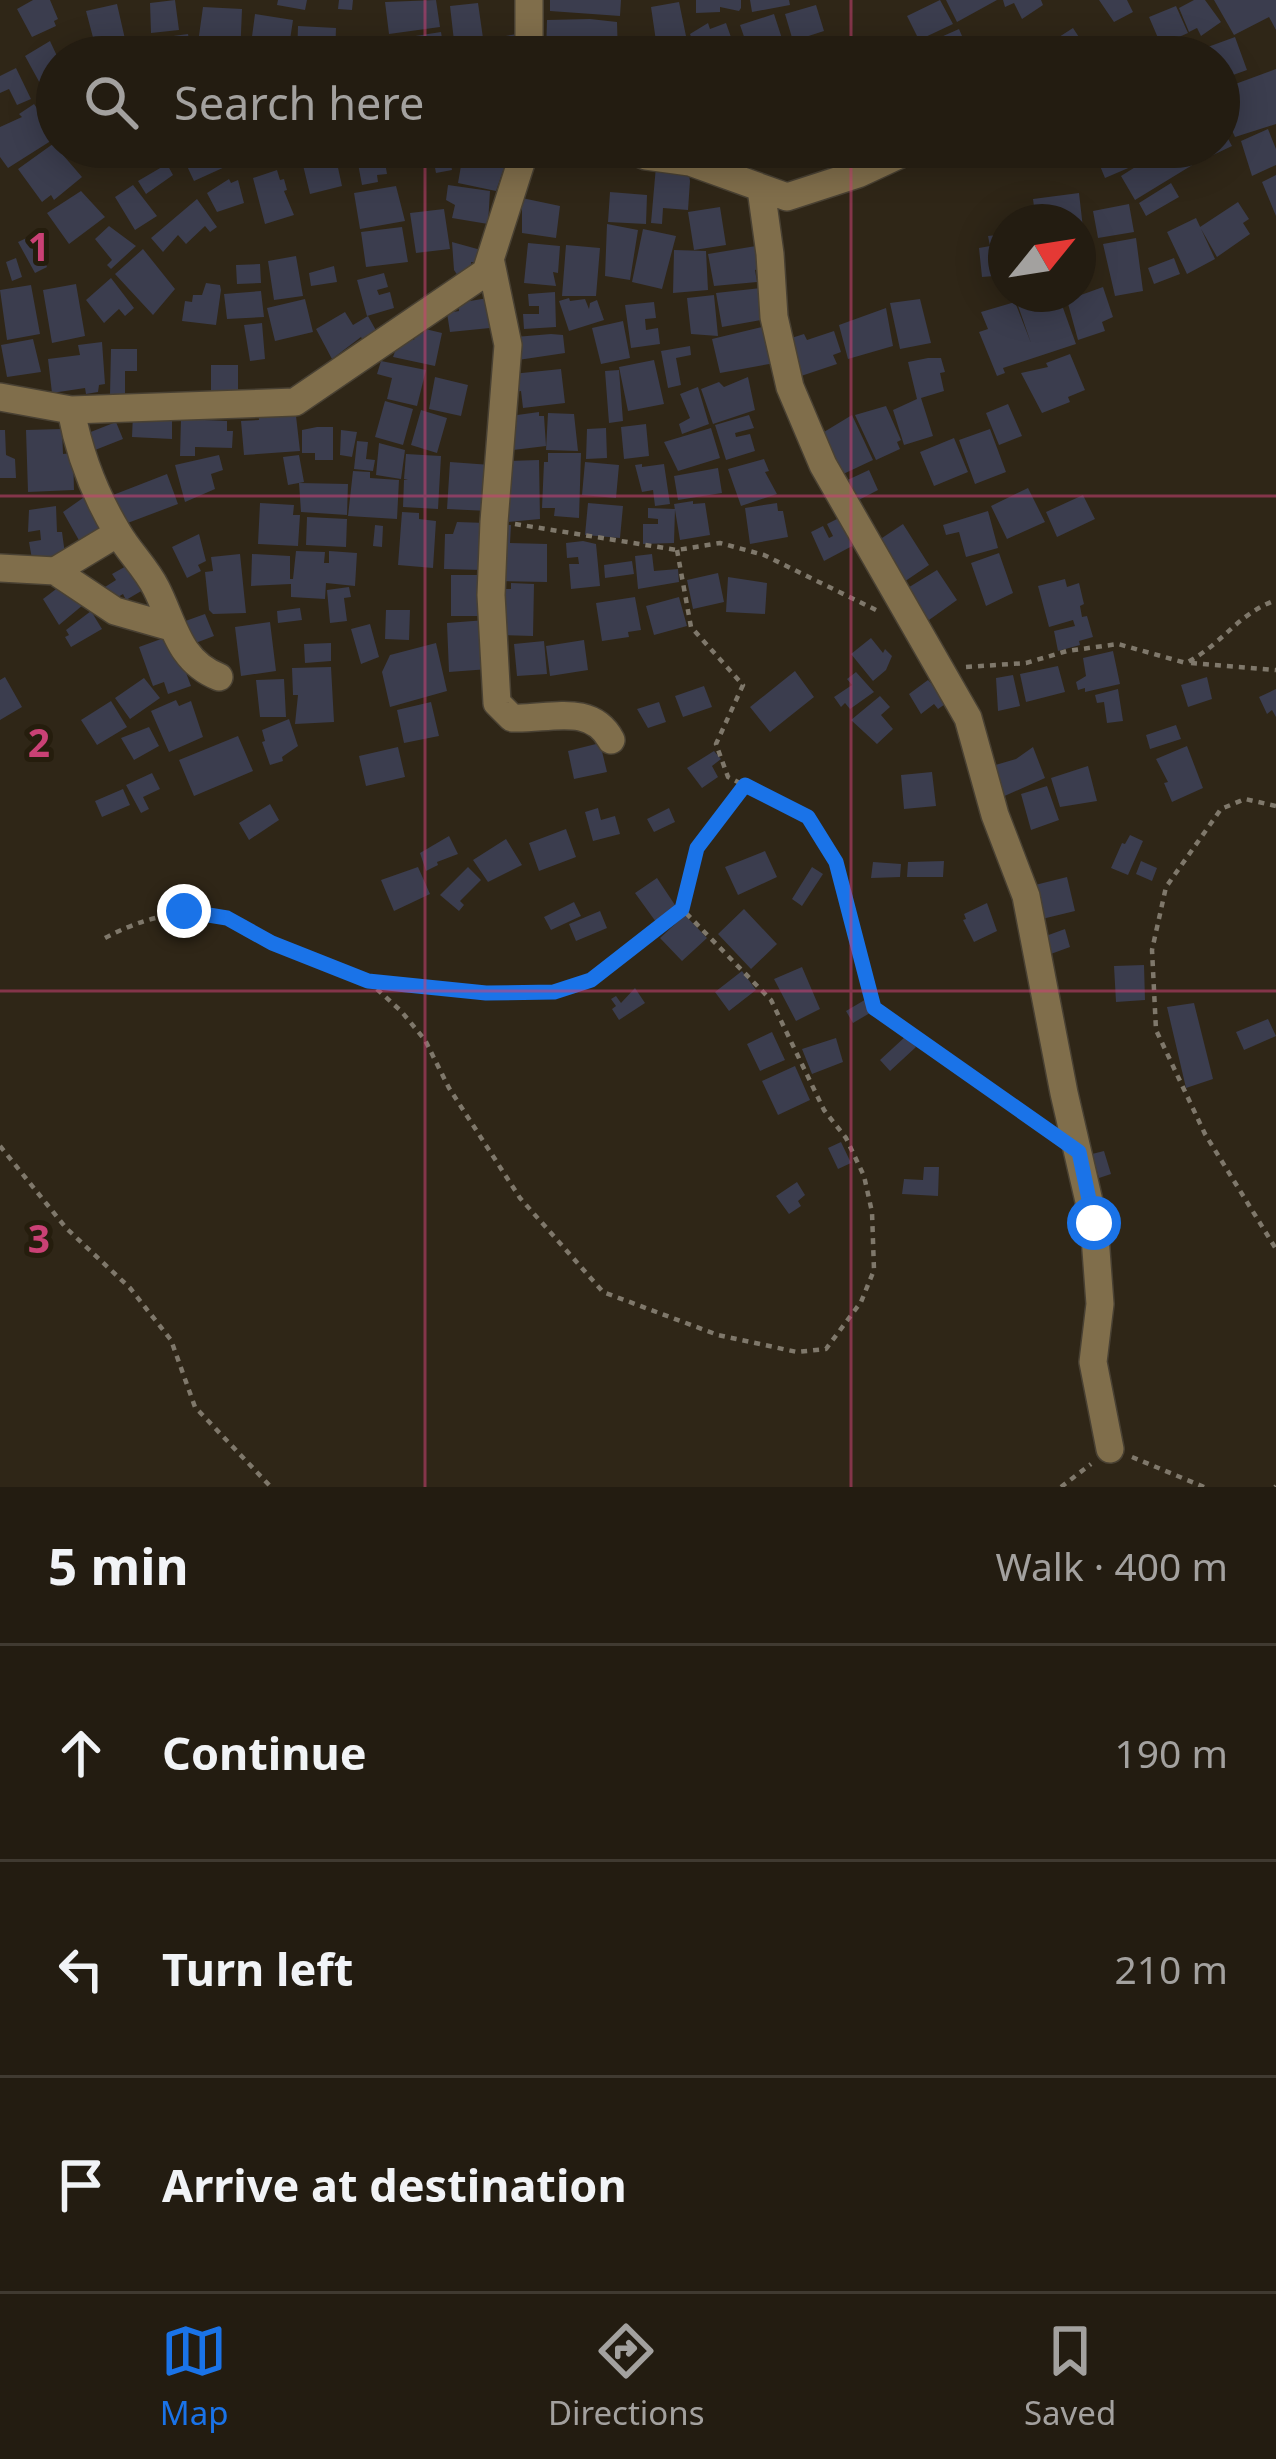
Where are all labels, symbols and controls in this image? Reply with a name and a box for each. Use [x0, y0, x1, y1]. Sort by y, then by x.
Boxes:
search box [36, 36, 1240, 168]
icon: search [78, 69, 144, 135]
text: Search here [174, 72, 424, 133]
north arrow [988, 204, 1096, 312]
text: 1 [28, 219, 50, 272]
text: 2 [28, 715, 50, 768]
route end [157, 884, 211, 938]
route start [1067, 1196, 1121, 1250]
text: 3 [28, 1211, 50, 1264]
text: 5 min [48, 1530, 189, 1600]
text: Walk · 400 m [995, 1539, 1228, 1592]
icon: ahead [48, 1720, 114, 1786]
text: Continue [162, 1722, 367, 1783]
text: 190 m [1114, 1726, 1228, 1779]
icon: left [48, 1936, 114, 2002]
text: Turn left [162, 1938, 353, 1999]
text: 210 m [1114, 1942, 1228, 1995]
icon: arrive [48, 2152, 114, 2218]
text: Arrive at destination [162, 2154, 627, 2215]
tab: Map [160, 2318, 228, 2435]
tab: Directions [548, 2318, 705, 2435]
tab: Saved [1024, 2318, 1116, 2435]

